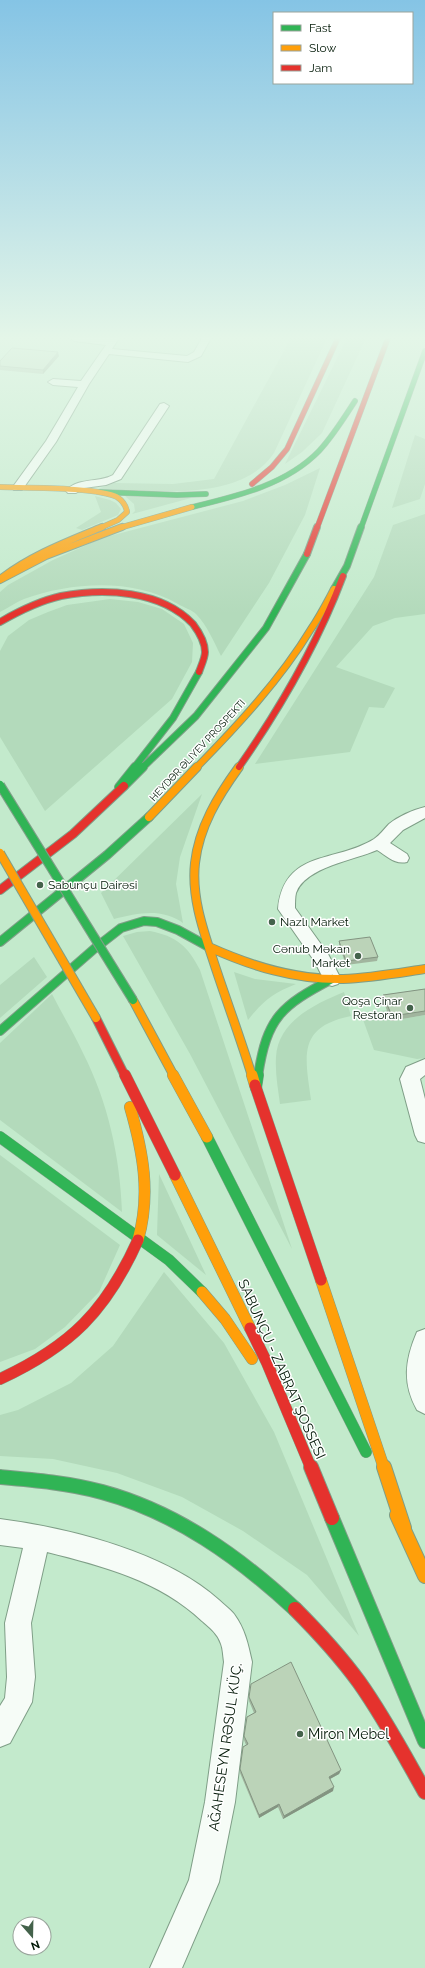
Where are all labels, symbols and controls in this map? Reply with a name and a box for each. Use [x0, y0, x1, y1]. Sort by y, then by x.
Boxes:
legend [273, 12, 413, 84]
text: Fast [309, 21, 332, 35]
text: Slow [309, 41, 336, 55]
text: Jam [309, 61, 332, 75]
street label: HEYDƏR ƏLIYEV PROSPEKTI [147, 697, 247, 803]
place label: Sabunçu Dairəsi [48, 878, 137, 892]
marker: Sabunçu Dairəsi [35, 880, 45, 890]
place label: Nazlı Market [280, 915, 349, 929]
marker: Nazlı Market [267, 917, 277, 927]
place label: Cənub Məkan Market [273, 942, 350, 970]
marker: Cənub Məkan Market [353, 951, 363, 961]
place label: Qoşa Çinar Restoran [342, 994, 403, 1022]
marker: Qoşa Çinar Restoran [405, 1003, 415, 1013]
street label: SABUNÇU - ZABRAT ŞOSSESI [235, 1277, 329, 1461]
street label: AĞAHESEYN RƏSUL KÜÇ. [203, 1662, 245, 1832]
place label: Miron Mebel [308, 1726, 389, 1742]
marker: Miron Mebel [295, 1729, 305, 1739]
north arrow [12, 1916, 52, 1956]
text: N [29, 1937, 41, 1952]

